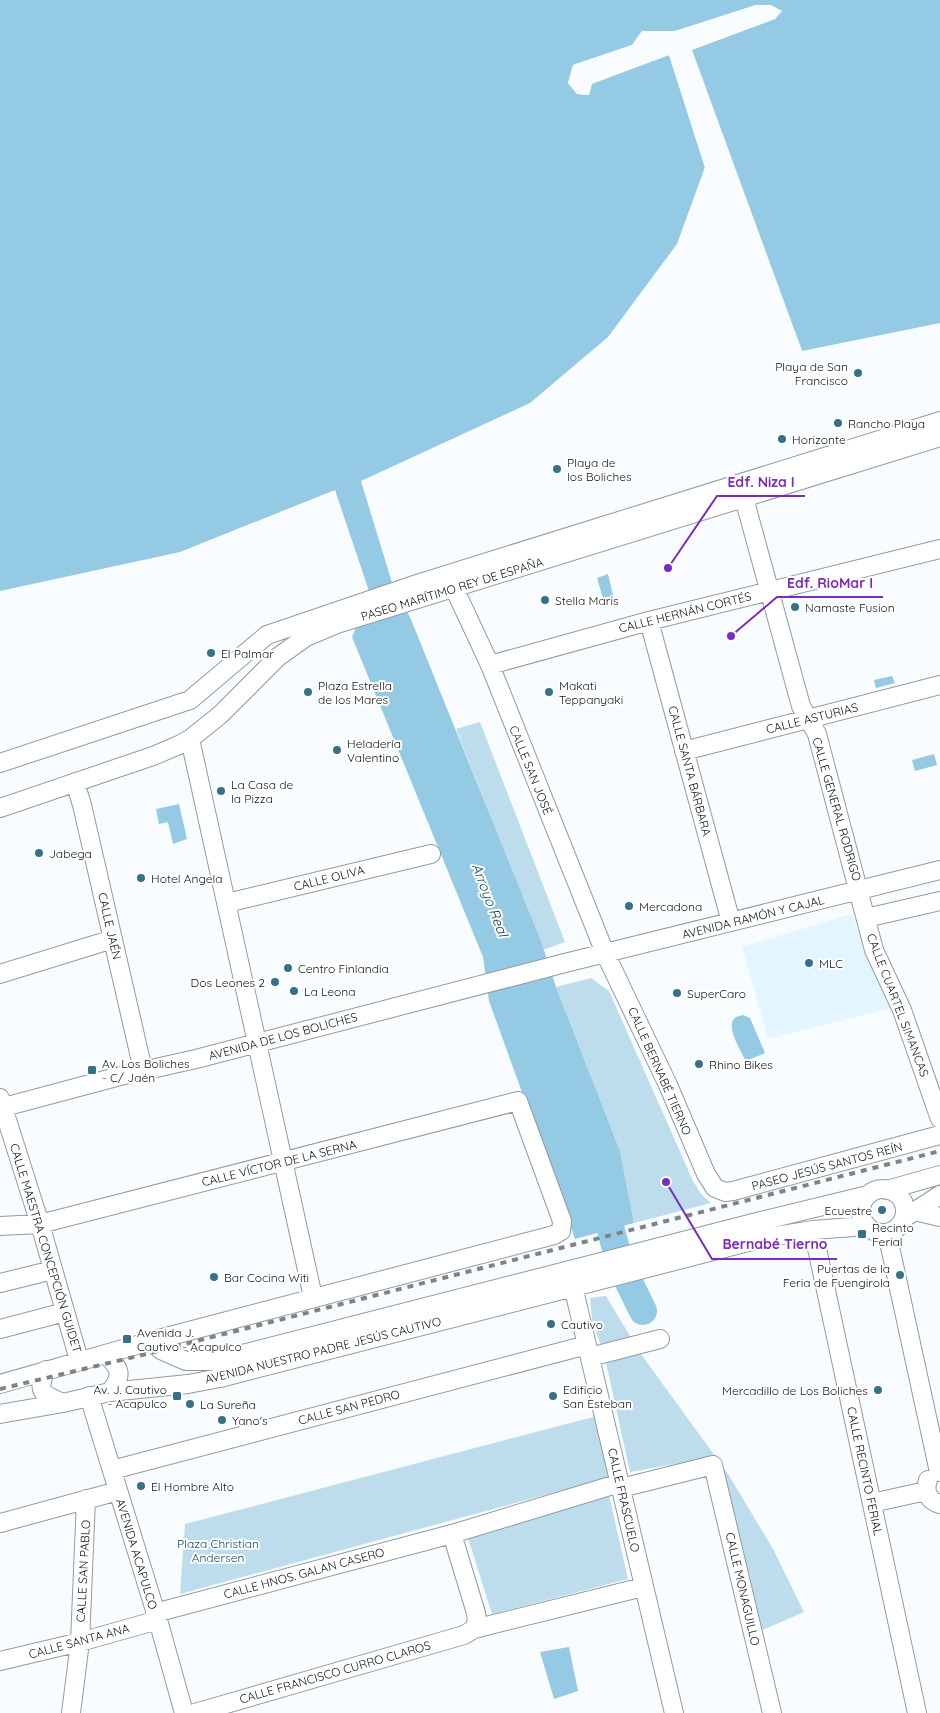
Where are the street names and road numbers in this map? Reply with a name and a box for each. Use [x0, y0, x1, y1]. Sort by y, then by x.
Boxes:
street label: PASEO MARÍTIMO REY DE ESPAÑA [359, 554, 545, 624]
street label: CALLE HERNÁN CORTÉS [617, 588, 753, 636]
street label: CALLE ASTURIAS [764, 699, 860, 737]
street label: CALLE SANTA BÁRBARA [665, 704, 715, 838]
street label: CALLE SAN JOSÉ [506, 723, 556, 817]
street label: CALLE GENERAL RODRIGO [809, 735, 865, 883]
street label: CALLE OLIVA [292, 862, 366, 894]
street label: CALLE JAÉN [95, 891, 125, 961]
street label: AVENIDA RAMÓN Y CAJAL [680, 892, 826, 942]
street label: CALLE CUARTEL SIMANCAS [864, 931, 932, 1079]
street label: CALLE BERNABÉ TIERNO [625, 1005, 695, 1137]
street label: AVENIDA DE LOS BOLICHES [207, 1009, 359, 1063]
street label: CALLE VÍCTOR DE LA SERNA [200, 1136, 358, 1190]
street label: PASEO JESÚS SANTOS REÍN [750, 1139, 904, 1193]
street label: CALLE MAESTRA CONCEPCIÓN GUIDET [7, 1141, 85, 1355]
street label: AVENIDA NUESTRO PADRE JESÚS CAUTIVO [203, 1313, 443, 1387]
street label: CALLE SAN PEDRO [296, 1386, 402, 1428]
street label: CALLE RECINTO FERIAL [844, 1405, 886, 1537]
street label: CALLE FRASCUELO [605, 1446, 643, 1554]
street label: AVENIDA ACAPULCO [113, 1497, 161, 1611]
street label: CALLE SAN PABLO [73, 1519, 93, 1623]
street label: CALLE MONAGUILLO [723, 1531, 763, 1647]
street label: CALLE HNOS. GALAN CASERO [222, 1544, 386, 1602]
street label: CALLE SANTA ANA [27, 1620, 131, 1662]
street label: CALLE FRANCISCO CURRO CLAROS [238, 1637, 433, 1707]

